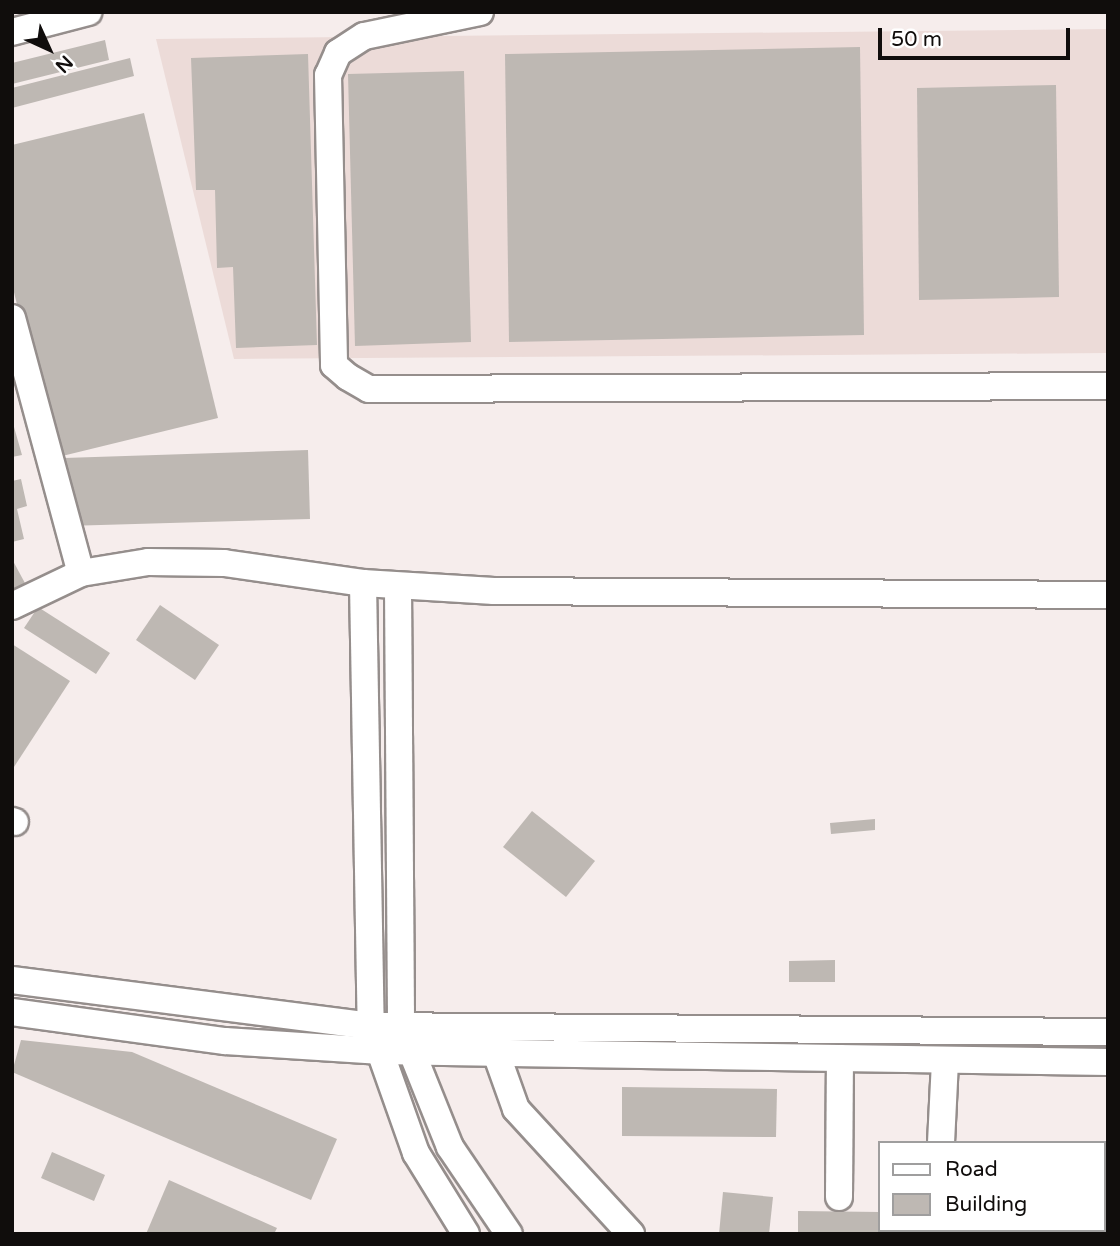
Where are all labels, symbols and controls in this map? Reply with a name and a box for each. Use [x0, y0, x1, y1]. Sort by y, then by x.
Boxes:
north arrow [14, 14, 84, 84]
scale bar [882, 14, 1074, 58]
text: 50 m [891, 27, 942, 52]
text: N [51, 51, 77, 77]
legend [878, 1141, 1106, 1232]
text: Road [945, 1157, 998, 1182]
text: Building [945, 1192, 1027, 1217]

